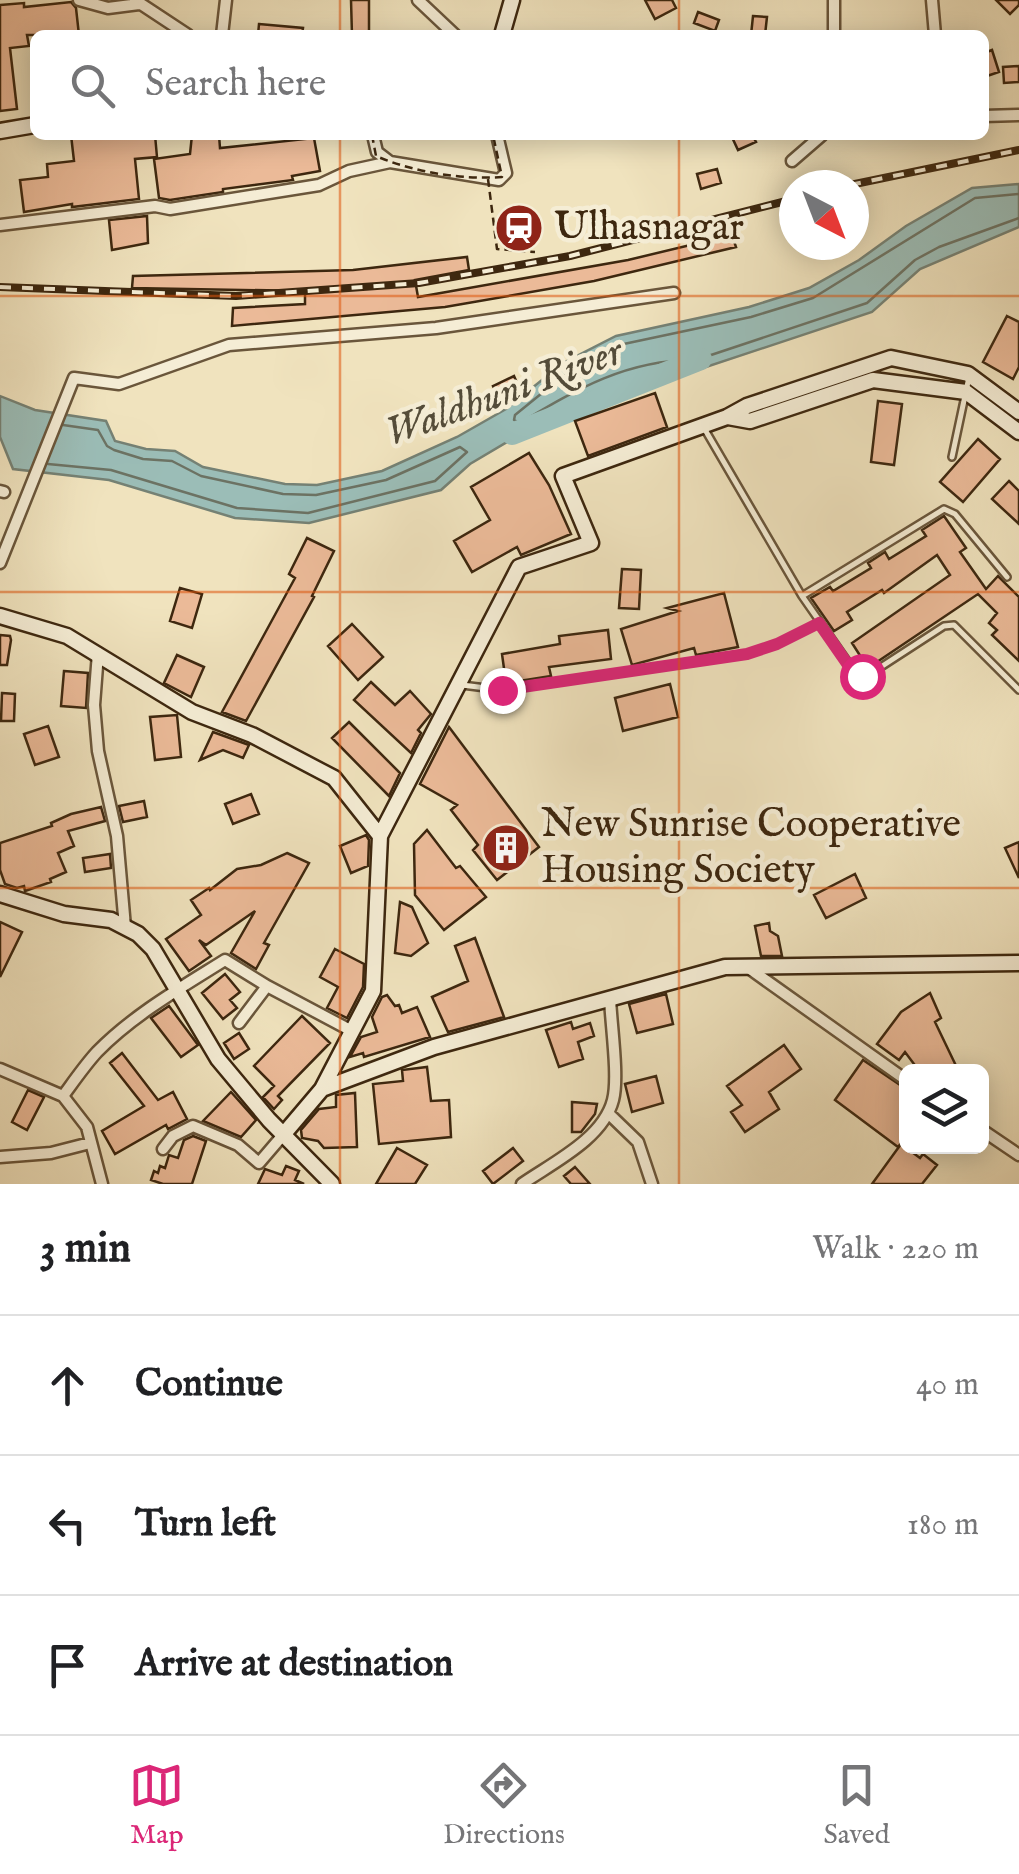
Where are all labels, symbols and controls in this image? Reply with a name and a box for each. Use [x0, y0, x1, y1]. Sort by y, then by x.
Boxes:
search box [30, 30, 989, 140]
icon: search [65, 58, 120, 113]
text: Search here [145, 61, 326, 109]
north arrow [779, 170, 869, 260]
station icon: Ulhasnagar [493, 202, 545, 254]
place label: Ulhasnagar [554, 203, 744, 254]
water label: Waldhuni River [378, 325, 632, 460]
route start [840, 654, 886, 700]
route end [480, 668, 526, 714]
place label: New Sunrise Cooperative Housing Society [541, 800, 961, 897]
building icon: New Sunrise Cooperative Housing Society [480, 822, 532, 874]
map controls [899, 1064, 989, 1154]
button: layers [899, 1064, 989, 1154]
text: 3 min [40, 1223, 131, 1276]
text: Walk · 220 m [812, 1229, 979, 1270]
icon: ahead [40, 1358, 95, 1413]
text: Continue [135, 1361, 283, 1409]
text: 40 m [916, 1365, 979, 1406]
icon: left [40, 1498, 95, 1553]
text: Turn left [135, 1501, 276, 1549]
text: 180 m [907, 1505, 979, 1546]
icon: arrive [40, 1638, 95, 1693]
text: Arrive at destination [135, 1641, 453, 1689]
tab: Map [129, 1758, 184, 1853]
tab: Directions [443, 1758, 565, 1853]
tab: Saved [823, 1758, 890, 1853]

